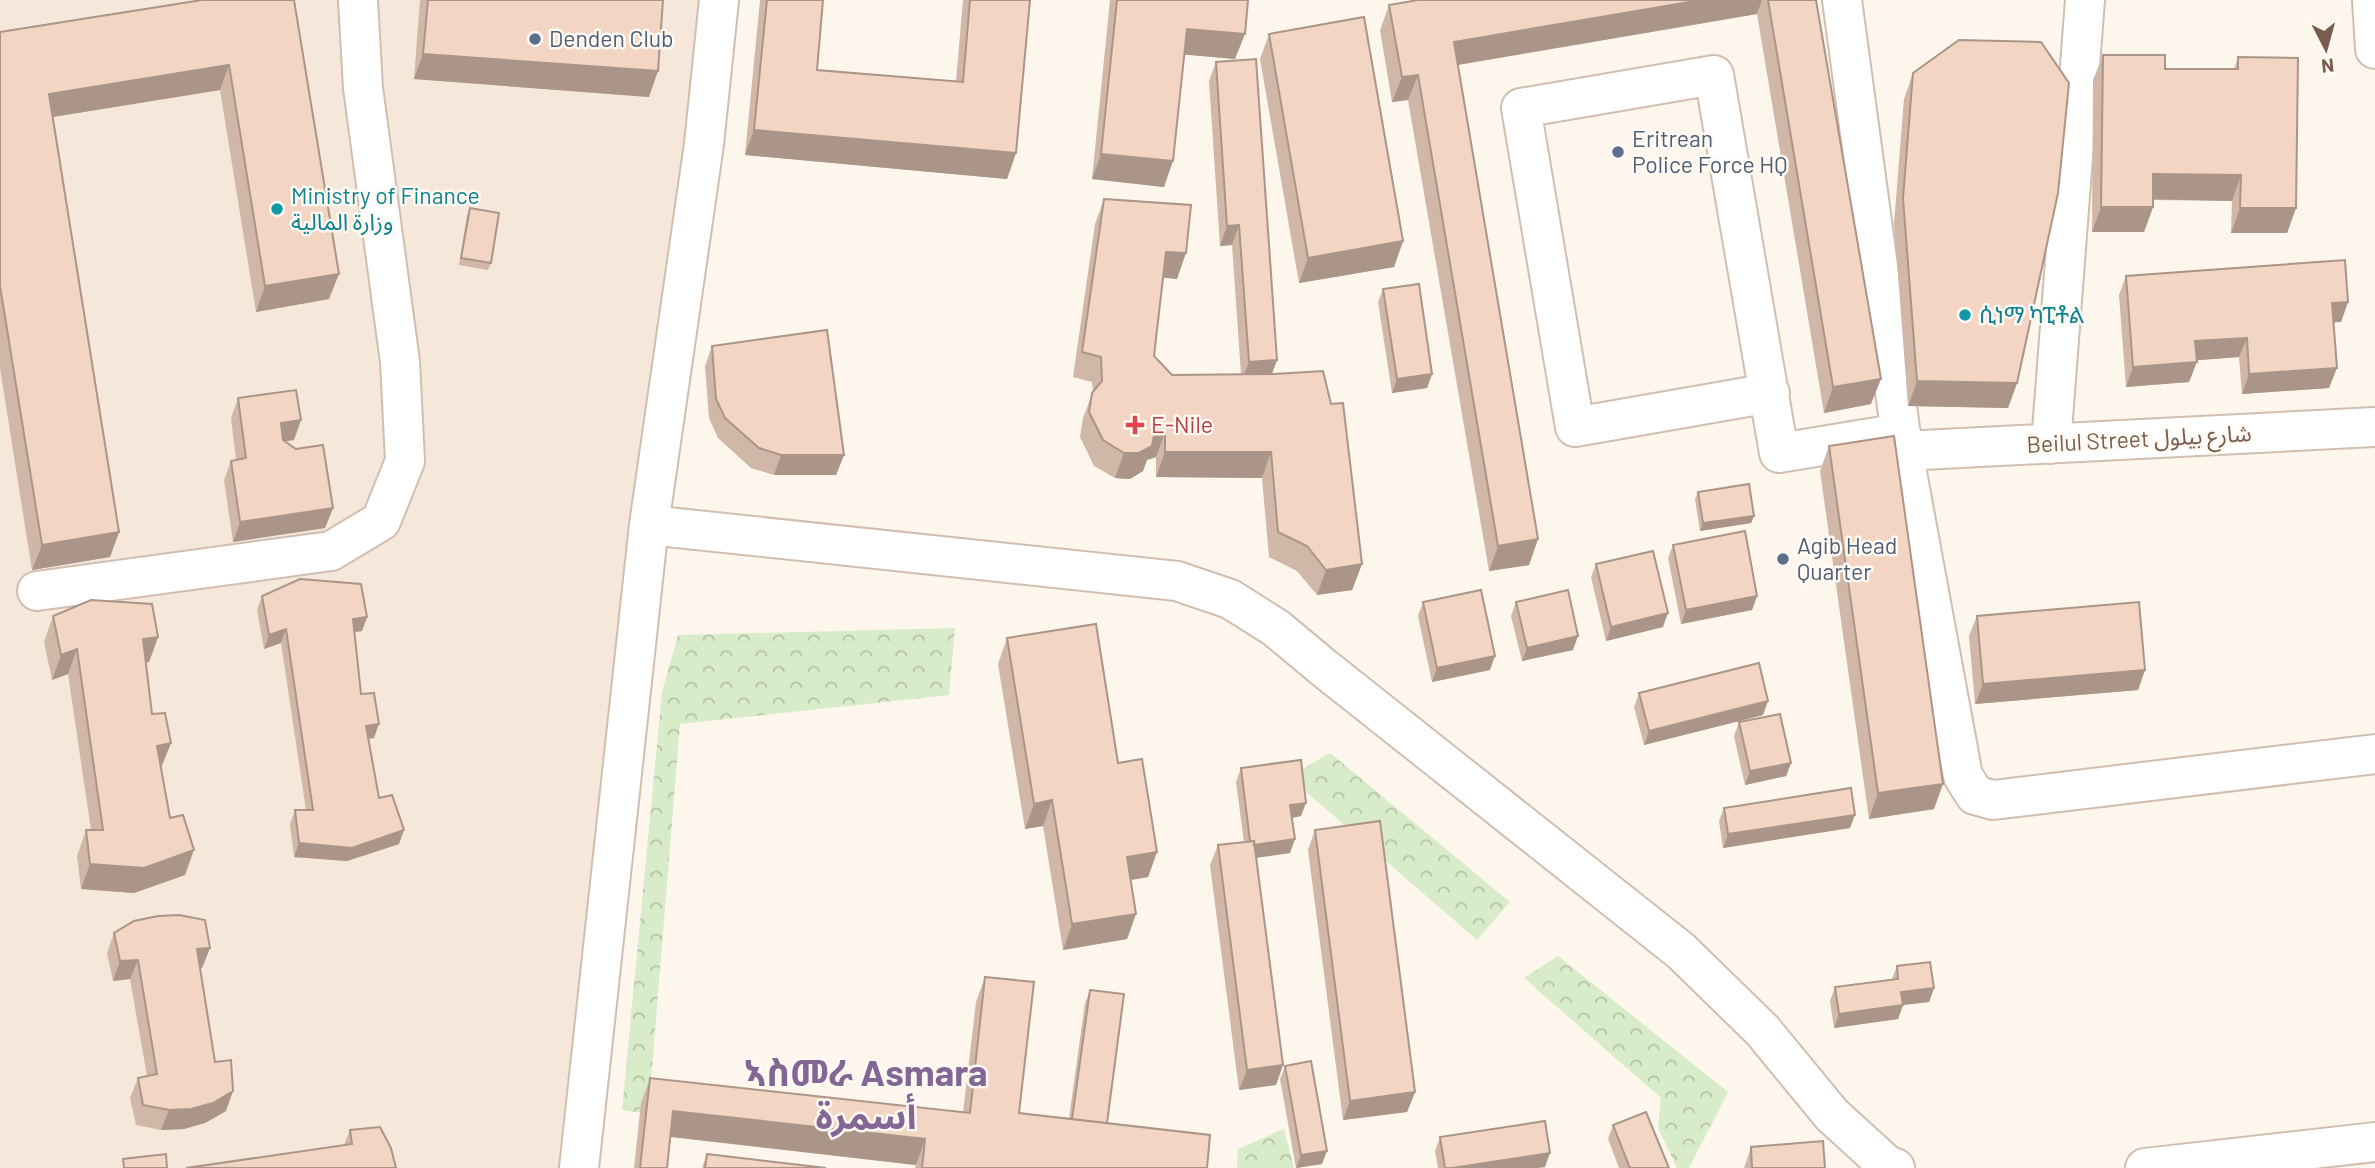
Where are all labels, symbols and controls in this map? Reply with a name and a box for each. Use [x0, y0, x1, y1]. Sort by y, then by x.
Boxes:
north arrow [2291, 14, 2361, 84]
place label: Denden Club [549, 24, 674, 52]
marker: Denden Club [527, 31, 543, 47]
text: N [2320, 54, 2335, 79]
place label: Eritrean Police Force HQ [1632, 124, 1788, 178]
marker: Eritrean Police Force HQ [1610, 144, 1626, 160]
place label: Ministry of Finance وزارة المالية [291, 181, 480, 236]
marker: Ministry of Finance وزارة المالية [269, 201, 285, 217]
place label: ሲነማ ካፒቶል [1979, 300, 2084, 328]
marker: ሲነማ ካፒቶል [1957, 307, 1973, 323]
place label: E-Nile [1151, 410, 1213, 438]
marker: E-Nile [1125, 415, 1145, 435]
street label: Beilul Street شارع بيلول [2026, 418, 2252, 462]
place label: Agib Head Quarter [1797, 531, 1897, 585]
marker: Agib Head Quarter [1775, 551, 1791, 567]
district label: ኣስመራ Asmara أسمرة [744, 1049, 988, 1138]

